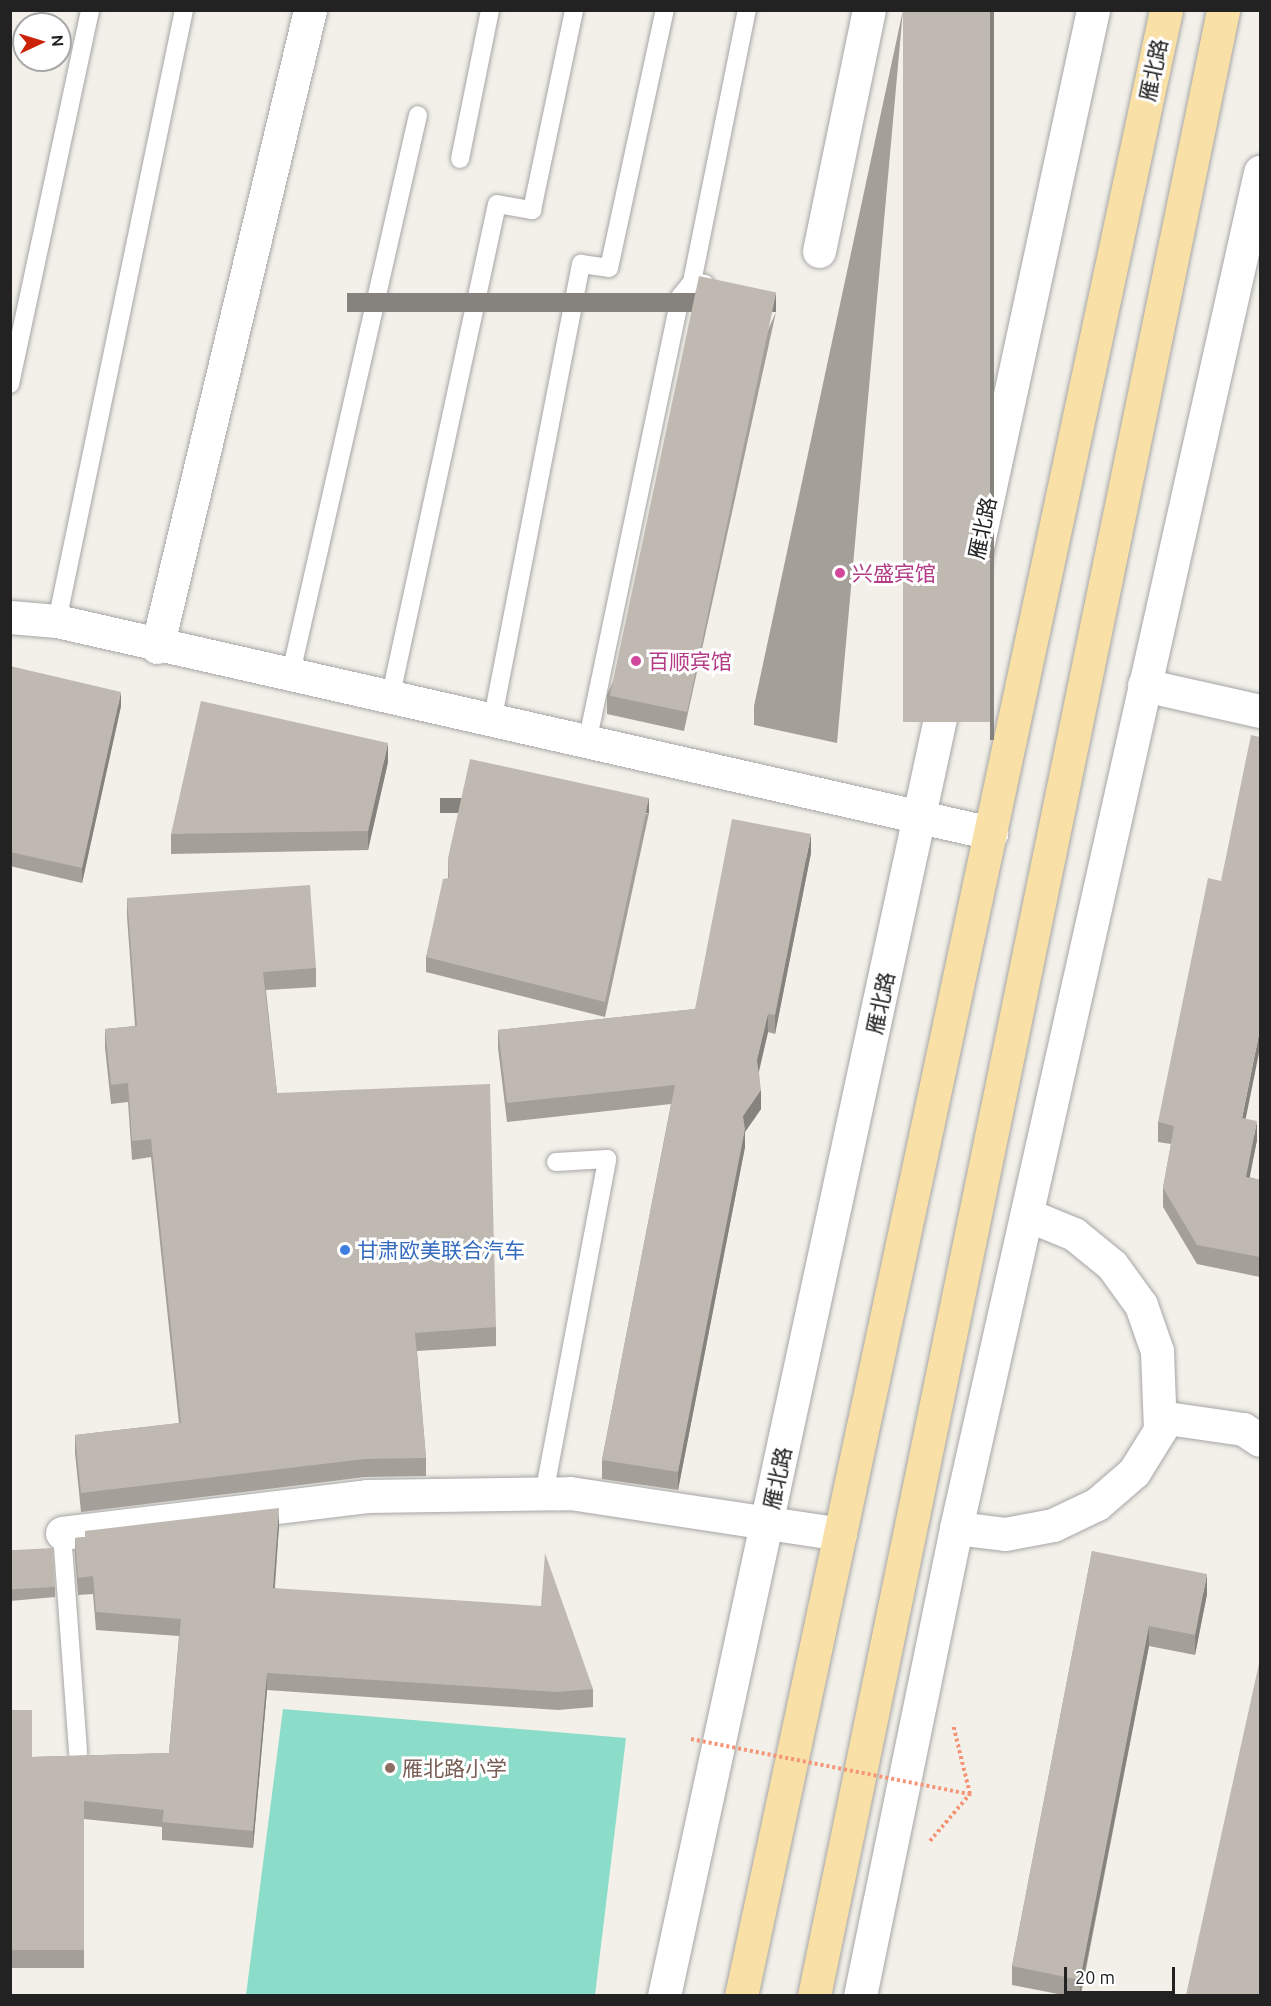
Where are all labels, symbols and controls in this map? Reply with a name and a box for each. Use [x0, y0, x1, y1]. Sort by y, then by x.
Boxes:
north arrow [12, 12, 72, 72]
text: N [49, 34, 67, 47]
street label: 雁北路 [1134, 37, 1172, 103]
street label: 雁北路 [963, 495, 1001, 561]
place label: 兴盛宾馆 [852, 560, 936, 586]
marker: 兴盛宾馆 [833, 566, 847, 580]
place label: 百顺宾馆 [648, 648, 732, 674]
marker: 百顺宾馆 [629, 654, 643, 668]
street label: 雁北路 [861, 970, 899, 1036]
place label: 甘肃欧美联合汽车 [357, 1237, 525, 1263]
marker: 甘肃欧美联合汽车 [338, 1243, 352, 1257]
street label: 雁北路 [758, 1445, 796, 1511]
place label: 雁北路小学 [402, 1755, 507, 1781]
marker: 雁北路小学 [383, 1761, 397, 1775]
scale bar [1067, 1955, 1178, 1993]
text: 20 m [1075, 1967, 1115, 1987]

